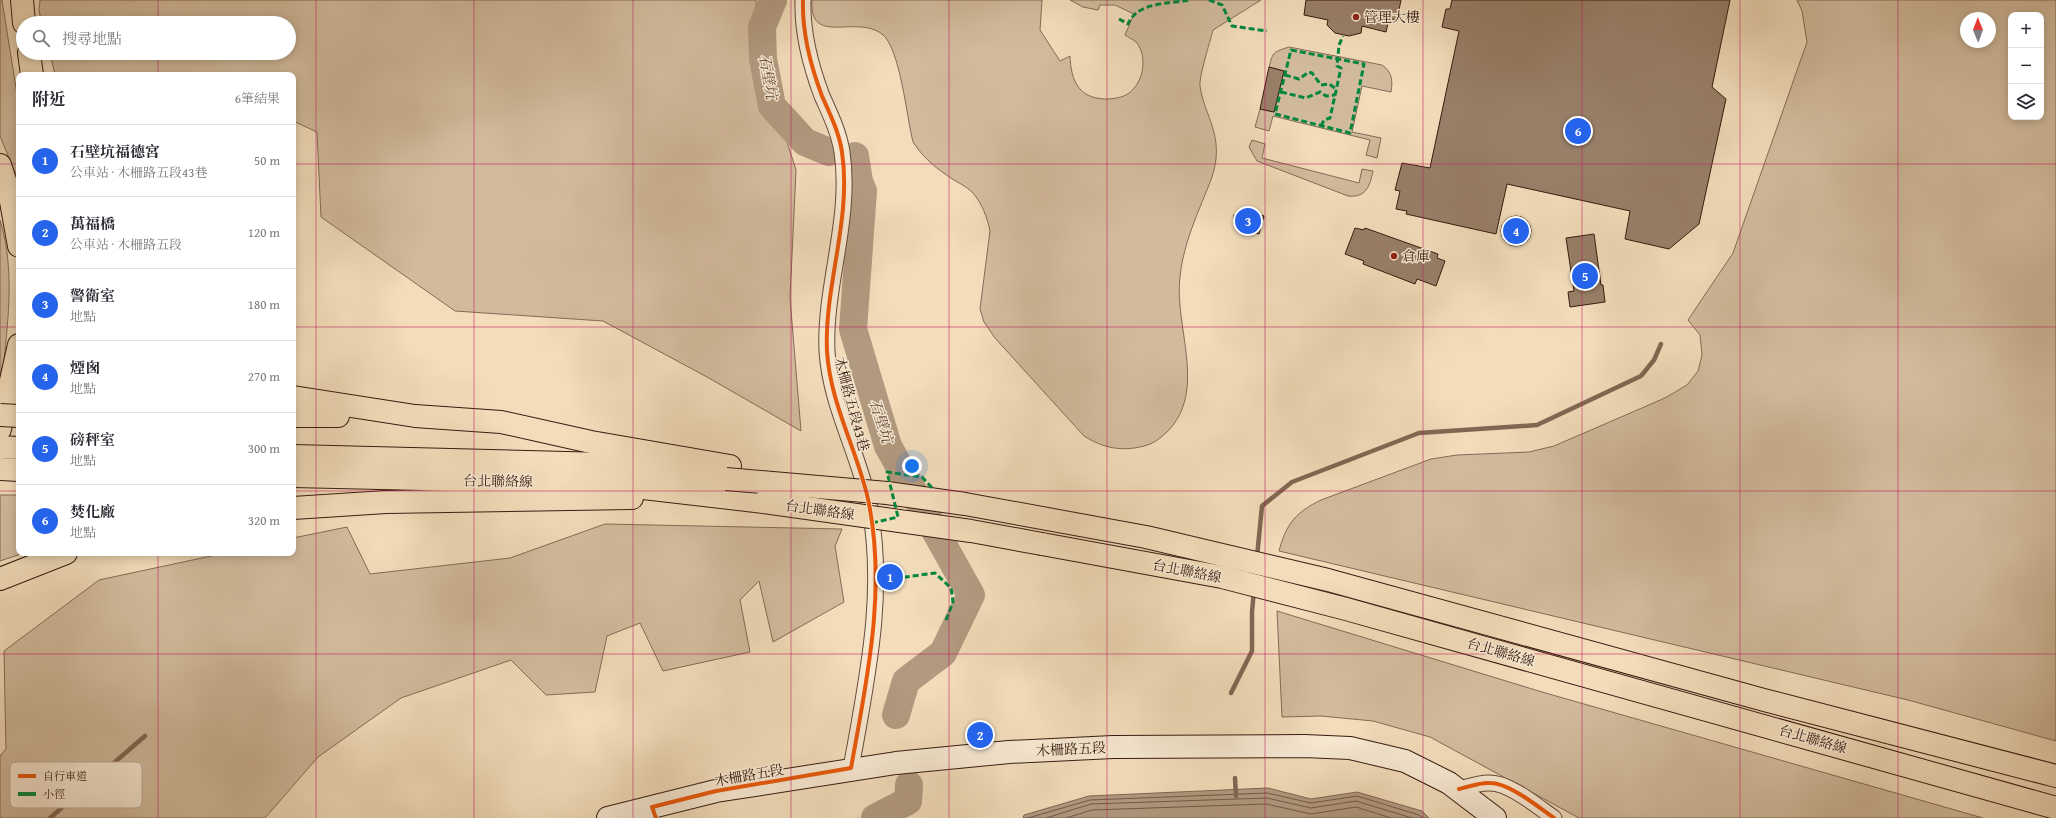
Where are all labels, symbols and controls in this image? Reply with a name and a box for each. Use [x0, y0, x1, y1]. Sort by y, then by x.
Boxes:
place label: 管理大樓 [1364, 7, 1420, 27]
marker: 管理大樓 [1351, 12, 1361, 22]
north arrow [1960, 12, 1996, 48]
map controls [2008, 12, 2044, 120]
button: + [2008, 12, 2044, 48]
search box [16, 16, 296, 60]
icon: search [30, 27, 52, 49]
text: 搜尋地點 [62, 28, 122, 49]
button: − [2008, 48, 2044, 84]
water label: 石壁坑 [754, 53, 783, 103]
button: layers [2008, 84, 2044, 120]
text: 附近 [32, 86, 66, 111]
text: 6筆結果 [235, 89, 280, 108]
pin: 6 [1565, 116, 1591, 146]
text: 石壁坑福德宮 [70, 141, 160, 162]
text: 1 [42, 151, 48, 170]
text: 50 m [254, 151, 280, 170]
text: 公車站 · 木柵路五段43巷 [70, 163, 207, 182]
pin: 3 [1235, 206, 1261, 236]
text: 萬福橋 [70, 213, 115, 234]
pin: 4 [1503, 216, 1529, 246]
text: 2 [42, 223, 48, 242]
text: 120 m [248, 223, 280, 242]
text: 公車站 · 木柵路五段 [70, 235, 182, 254]
place label: 倉庫 [1402, 246, 1430, 266]
marker: 倉庫 [1389, 251, 1399, 261]
pin: 5 [1572, 261, 1598, 291]
text: 警衛室 [70, 285, 115, 306]
text: 3 [42, 295, 48, 314]
text: 180 m [248, 295, 280, 314]
text: 地點 [70, 307, 96, 326]
street label: 木柵路五段43巷 [830, 354, 874, 454]
text: 煙囪 [70, 357, 100, 378]
text: 4 [42, 367, 48, 386]
text: 270 m [248, 367, 280, 386]
text: 地點 [70, 379, 96, 398]
water label: 石壁坑 [865, 396, 899, 447]
text: 磅秤室 [70, 429, 115, 450]
text: 5 [42, 439, 48, 458]
text: 300 m [248, 439, 280, 458]
text: 地點 [70, 451, 96, 470]
your location [902, 456, 922, 476]
street label: 台北聯絡線 [463, 470, 533, 492]
street label: 台北聯絡線 [784, 495, 856, 525]
text: 焚化廠 [70, 501, 115, 522]
text: 6 [42, 511, 48, 530]
text: 320 m [248, 511, 280, 530]
text: 地點 [70, 523, 96, 542]
street label: 台北聯絡線 [1151, 555, 1223, 587]
pin: 1 [877, 562, 903, 592]
street label: 台北聯絡線 [1465, 633, 1537, 671]
pin: 2 [967, 720, 993, 750]
street label: 台北聯絡線 [1777, 720, 1849, 758]
street label: 木柵路五段 [1036, 737, 1106, 761]
street label: 木柵路五段 [713, 759, 785, 791]
legend [10, 762, 142, 808]
text: 自行車道 [43, 768, 87, 784]
text: 小徑 [43, 786, 65, 802]

